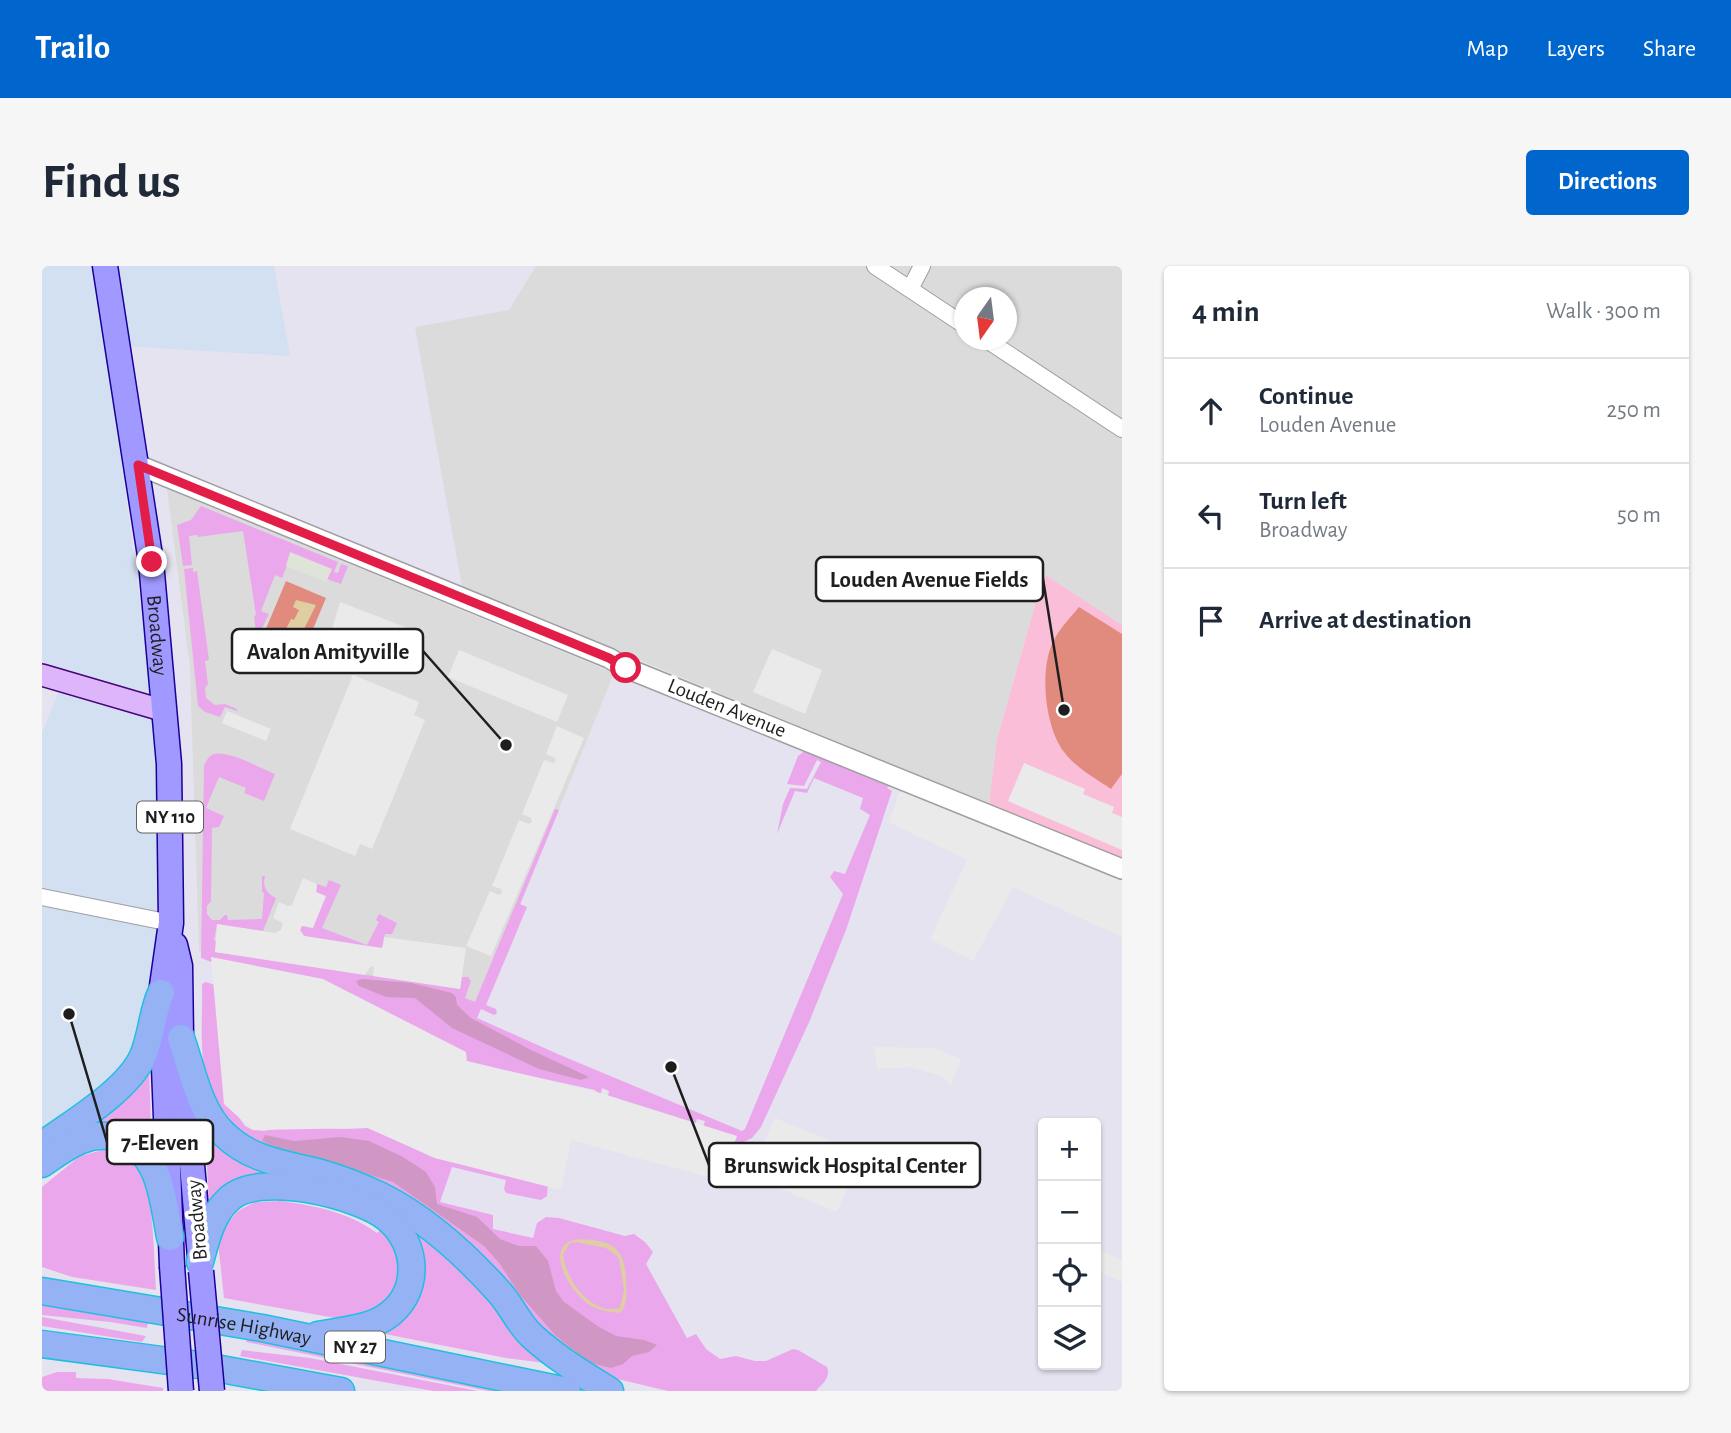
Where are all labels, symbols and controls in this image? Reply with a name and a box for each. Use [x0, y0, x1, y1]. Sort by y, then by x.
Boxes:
text: Trailo [35, 32, 110, 65]
text: Map [1466, 37, 1508, 61]
text: Layers [1546, 37, 1605, 61]
text: Share [1643, 37, 1696, 61]
button: Directions [1526, 150, 1689, 215]
text: Find us [42, 158, 181, 207]
north arrow [954, 287, 1017, 350]
text: 4 min [1192, 297, 1260, 327]
text: Walk · 300 m [1546, 300, 1661, 323]
text: Continue [1259, 383, 1354, 409]
icon: ahead [1192, 392, 1230, 430]
text: 250 m [1607, 399, 1661, 422]
text: Louden Avenue [1259, 414, 1396, 437]
text: Turn left [1259, 488, 1347, 514]
icon: left [1192, 497, 1230, 535]
text: 50 m [1617, 504, 1661, 527]
text: Broadway [1259, 519, 1348, 542]
route end [136, 546, 167, 577]
callout: Louden Avenue Fields [816, 557, 1043, 601]
text: Louden Avenue Fields [830, 569, 1028, 592]
street label: Broadway [143, 594, 172, 676]
icon: arrive [1192, 602, 1230, 640]
text: Arrive at destination [1259, 607, 1472, 633]
callout: Avalon Amityville [232, 629, 423, 673]
text: Avalon Amityville [247, 641, 409, 664]
route start [610, 652, 641, 683]
street label: Louden Avenue [665, 675, 789, 741]
road number: NY 110 [137, 802, 203, 832]
map controls [1038, 1118, 1101, 1370]
button: + [1038, 1118, 1101, 1181]
callout: 7-Eleven [107, 1120, 213, 1164]
text: 7-Eleven [121, 1132, 199, 1155]
callout: Brunswick Hospital Center [709, 1143, 980, 1187]
text: Brunswick Hospital Center [724, 1155, 966, 1178]
street label: Broadway [183, 1179, 211, 1261]
button: − [1038, 1181, 1101, 1244]
button: locate [1038, 1244, 1101, 1307]
street label: Sunrise Highway [175, 1303, 313, 1348]
button: layers [1038, 1307, 1101, 1370]
road number: NY 27 [325, 1331, 385, 1362]

